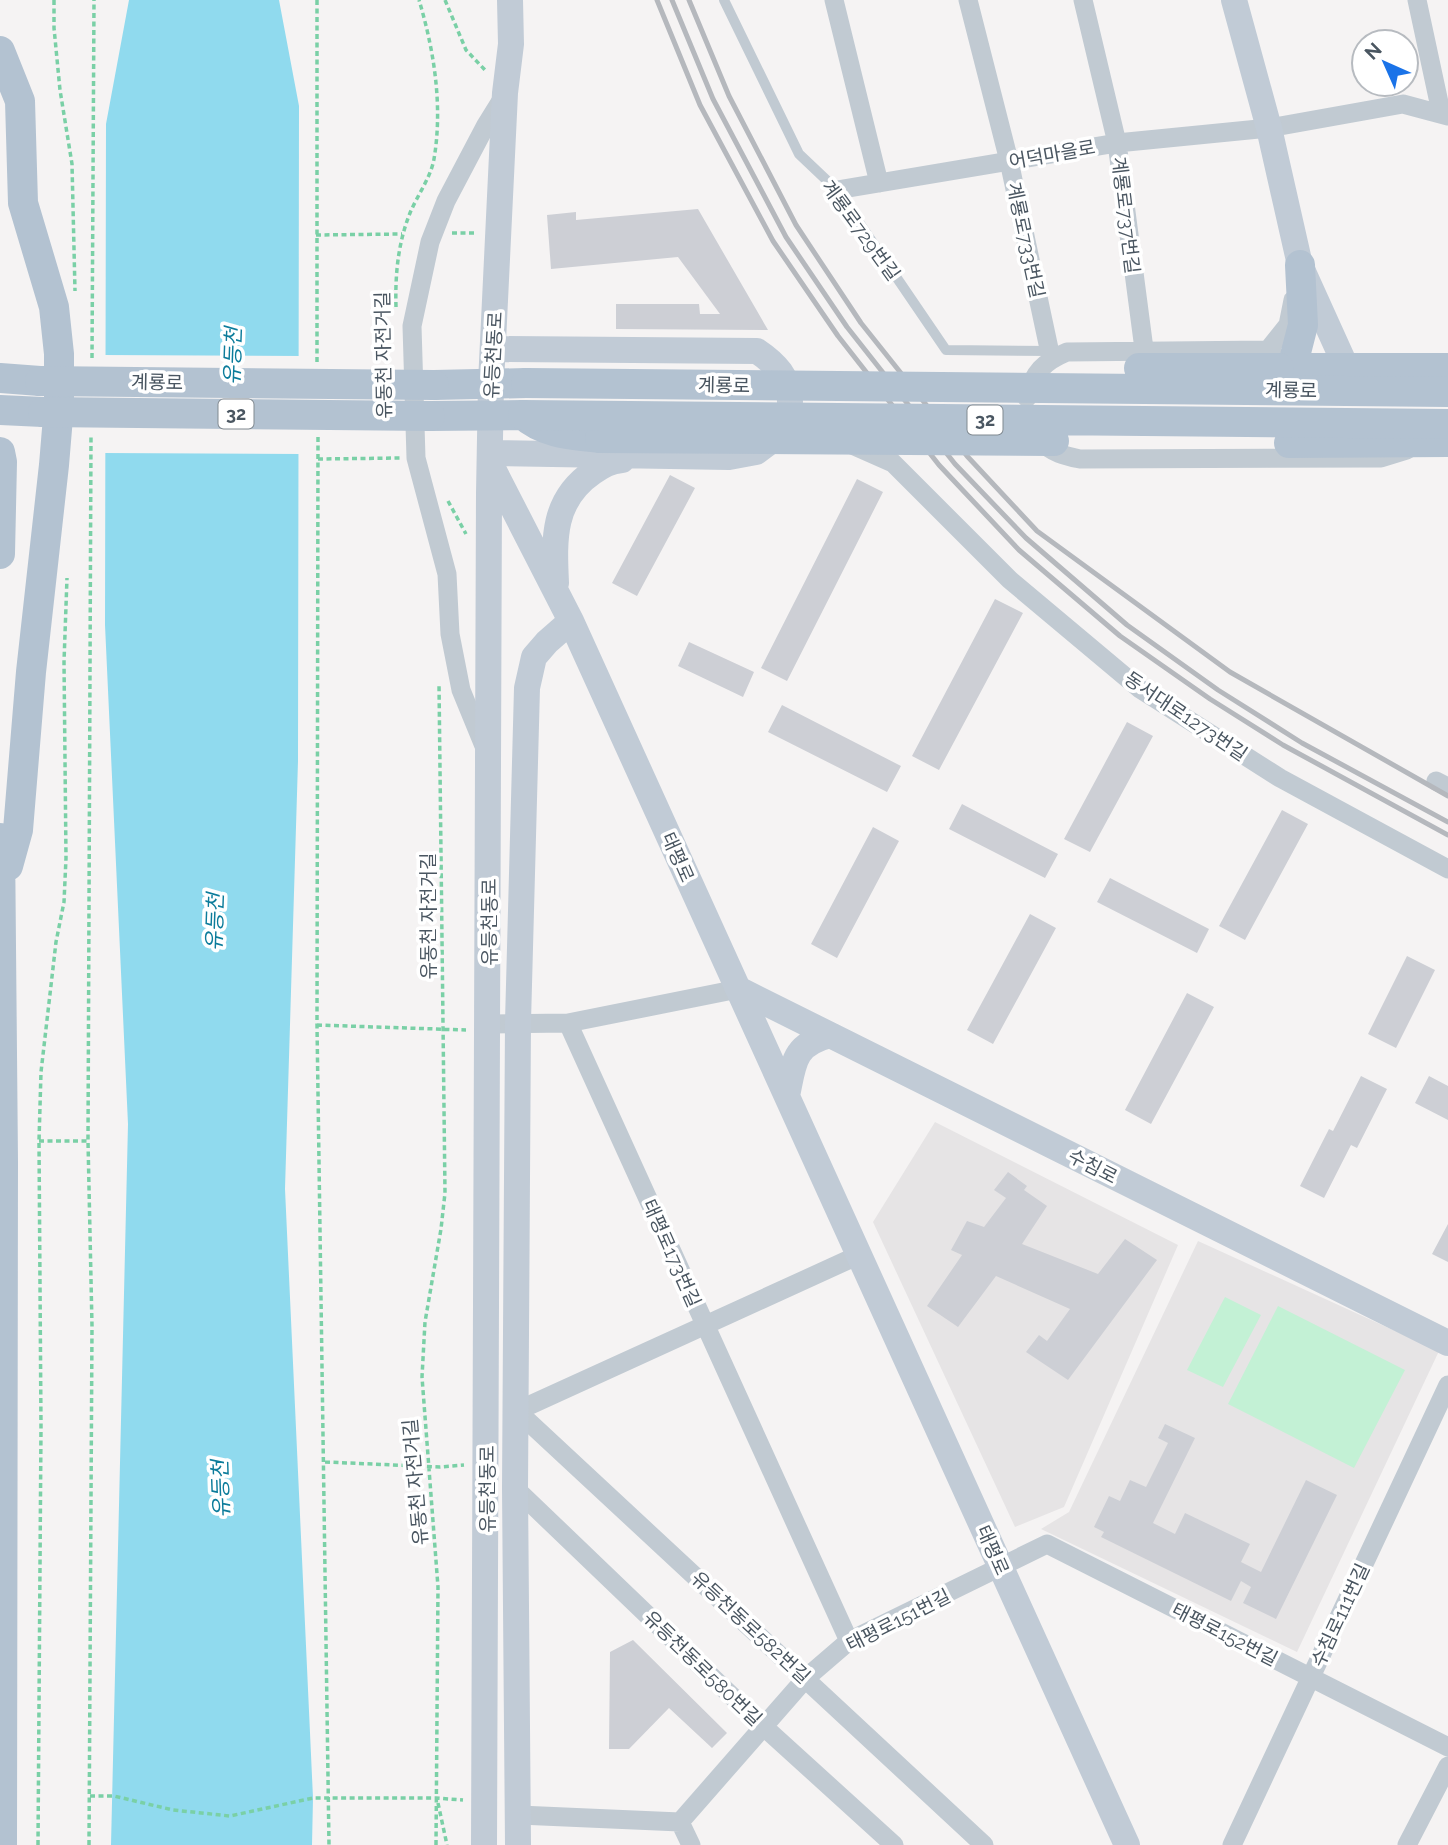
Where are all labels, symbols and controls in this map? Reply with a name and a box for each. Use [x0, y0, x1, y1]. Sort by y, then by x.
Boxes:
north arrow [1350, 28, 1420, 98]
text: N [1360, 38, 1386, 64]
street label: 어덕마을로 [1007, 136, 1097, 172]
street label: 계룡로737번길 [1108, 155, 1144, 275]
street label: 계룡로729번길 [817, 176, 905, 284]
street label: 계룡로733번길 [1003, 180, 1049, 300]
street label: 유동천 자전거길 [371, 291, 395, 419]
street label: 유등천동로 [480, 311, 506, 399]
water label: 유등천 [219, 324, 246, 385]
street label: 계룡로 [131, 371, 183, 393]
street label: 계룡로 [698, 374, 750, 396]
street label: 계룡로 [1265, 379, 1317, 401]
road number: 32 [218, 400, 254, 428]
road number: 32 [968, 406, 1002, 434]
street label: 동서대로1273번길 [1120, 667, 1252, 765]
street label: 태평로 [657, 829, 699, 885]
street label: 유동천 자전거길 [417, 852, 439, 980]
street label: 유등천동로 [478, 878, 500, 966]
water label: 유등천 [201, 890, 228, 951]
street label: 수침로 [1065, 1144, 1121, 1188]
street label: 태평로173번길 [638, 1196, 706, 1310]
street label: 유동천 자전거길 [398, 1418, 432, 1546]
street label: 유등천동로 [476, 1445, 498, 1533]
water label: 유등천 [207, 1457, 234, 1518]
street label: 태평로 [972, 1522, 1014, 1578]
street label: 수침로111번길 [1306, 1560, 1374, 1670]
street label: 유등천동로582번길 [687, 1566, 815, 1688]
street label: 태평로151번길 [842, 1584, 954, 1656]
street label: 태평로152번길 [1168, 1598, 1282, 1670]
street label: 유등천동로580번길 [639, 1606, 767, 1730]

